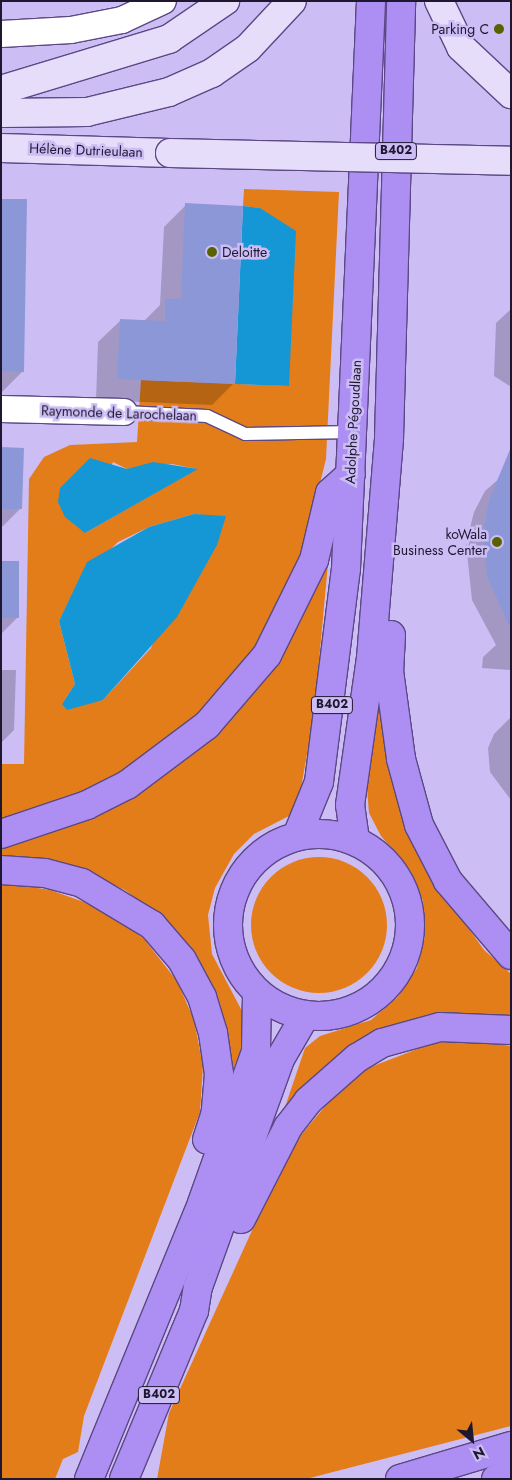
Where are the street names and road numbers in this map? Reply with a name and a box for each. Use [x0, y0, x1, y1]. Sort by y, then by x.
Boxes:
street label: Hélène Dutrieulaan [29, 140, 143, 160]
road number: B402 [375, 142, 417, 160]
street label: Adolphe Pégoudlaan [341, 360, 365, 484]
street label: Raymonde de Larochelaan [41, 402, 197, 424]
road number: B402 [311, 696, 353, 714]
road number: B402 [138, 1386, 180, 1404]

